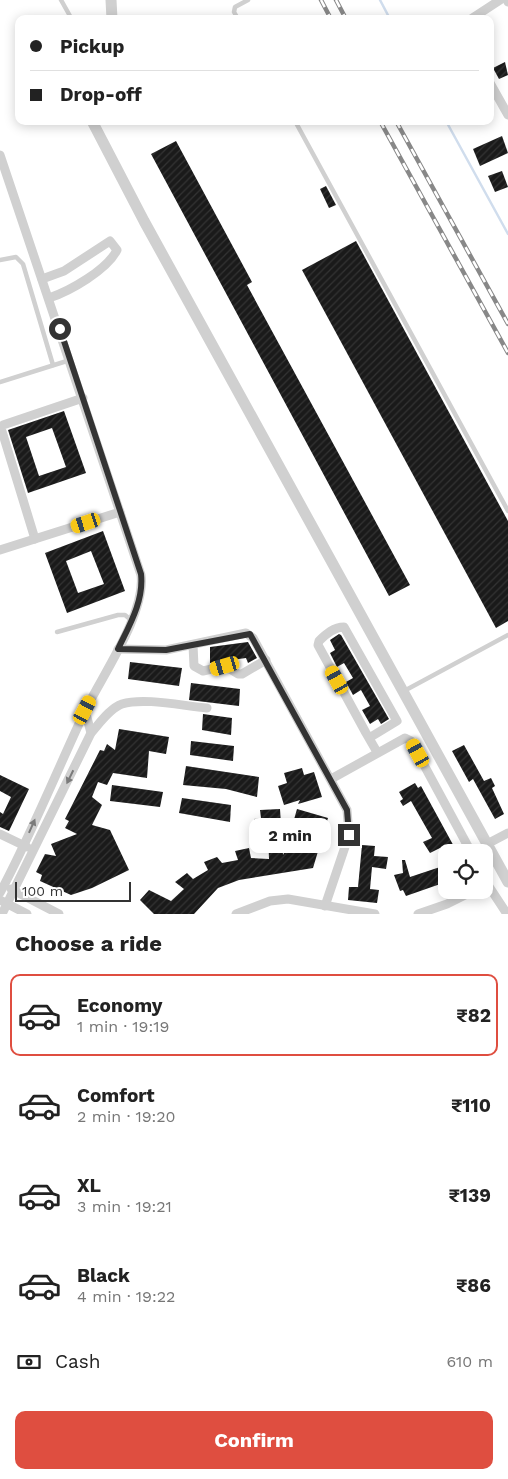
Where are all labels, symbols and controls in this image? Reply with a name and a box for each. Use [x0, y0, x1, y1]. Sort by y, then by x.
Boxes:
text: Pickup [60, 35, 124, 58]
text: Drop-off [60, 83, 142, 106]
route start [49, 318, 71, 340]
car [69, 511, 102, 535]
car [208, 655, 241, 677]
car [323, 663, 350, 697]
car [71, 693, 98, 727]
car [404, 736, 431, 770]
one-way arrow [66, 769, 74, 784]
callout: 2 min [249, 818, 332, 852]
one-way arrow [28, 819, 36, 833]
route end [338, 824, 360, 846]
text: 2 min [268, 826, 312, 845]
map controls [438, 844, 493, 899]
button: locate [438, 844, 493, 899]
scale bar [15, 879, 131, 902]
text: 100 m [22, 883, 63, 899]
text: Choose a ride [15, 931, 162, 956]
icon: car [17, 993, 62, 1038]
text: Economy [77, 994, 162, 1017]
text: ₹82 [456, 1004, 491, 1027]
text: 1 min · 19:19 [77, 1017, 169, 1036]
icon: car [17, 1083, 62, 1128]
text: Comfort [77, 1084, 155, 1107]
text: ₹110 [451, 1094, 491, 1117]
text: 2 min · 19:20 [77, 1107, 176, 1126]
icon: car [17, 1173, 62, 1218]
text: XL [77, 1174, 101, 1197]
text: ₹139 [448, 1184, 491, 1207]
text: 3 min · 19:21 [77, 1197, 172, 1216]
icon: car [17, 1263, 62, 1308]
text: Black [77, 1264, 130, 1287]
text: ₹86 [456, 1274, 491, 1297]
text: 4 min · 19:22 [77, 1287, 175, 1306]
icon: cash [15, 1348, 43, 1376]
text: Cash [55, 1350, 101, 1373]
text: 610 m [446, 1352, 493, 1371]
button: Confirm [15, 1411, 493, 1469]

